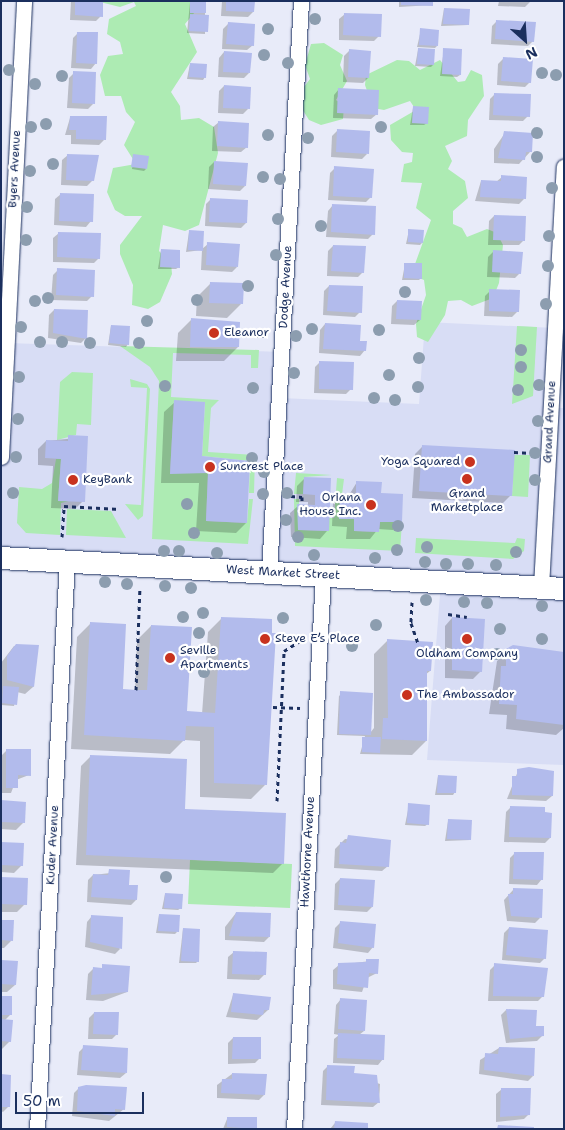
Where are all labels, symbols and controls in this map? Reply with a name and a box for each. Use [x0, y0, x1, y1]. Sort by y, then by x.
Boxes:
north arrow [500, 15, 550, 65]
text: N [523, 43, 541, 64]
street label: Byers Avenue [6, 130, 24, 208]
street label: Dodge Avenue [277, 245, 295, 329]
place label: Eleanor [224, 326, 269, 340]
marker: Eleanor [208, 327, 220, 339]
street label: Grand Avenue [541, 380, 559, 464]
place label: Yoga Squared [381, 455, 460, 469]
marker: Yoga Squared [464, 456, 476, 468]
place label: Suncrest Place [220, 460, 304, 474]
marker: Suncrest Place [204, 461, 216, 473]
place label: KeyBank [83, 473, 132, 487]
marker: Grand Marketplace [461, 473, 473, 485]
marker: KeyBank [67, 474, 79, 486]
place label: Grand Marketplace [431, 487, 503, 515]
place label: Oriana House Inc. [299, 491, 361, 519]
marker: Oriana House Inc. [365, 499, 377, 511]
street label: West Market Street [225, 563, 341, 583]
place label: Steve E’s Place [275, 632, 360, 646]
marker: Steve E’s Place [259, 633, 271, 645]
marker: Oldham Company [461, 633, 473, 645]
place label: Seville Apartments [180, 644, 249, 672]
place label: Oldham Company [416, 647, 518, 661]
marker: Seville Apartments [164, 652, 176, 664]
place label: The Ambassador [417, 688, 515, 702]
marker: The Ambassador [401, 689, 413, 701]
street label: Hawthorne Avenue [298, 796, 318, 908]
street label: Kuder Avenue [44, 805, 62, 885]
scale bar [18, 1082, 146, 1114]
text: 50 m [23, 1091, 61, 1111]

